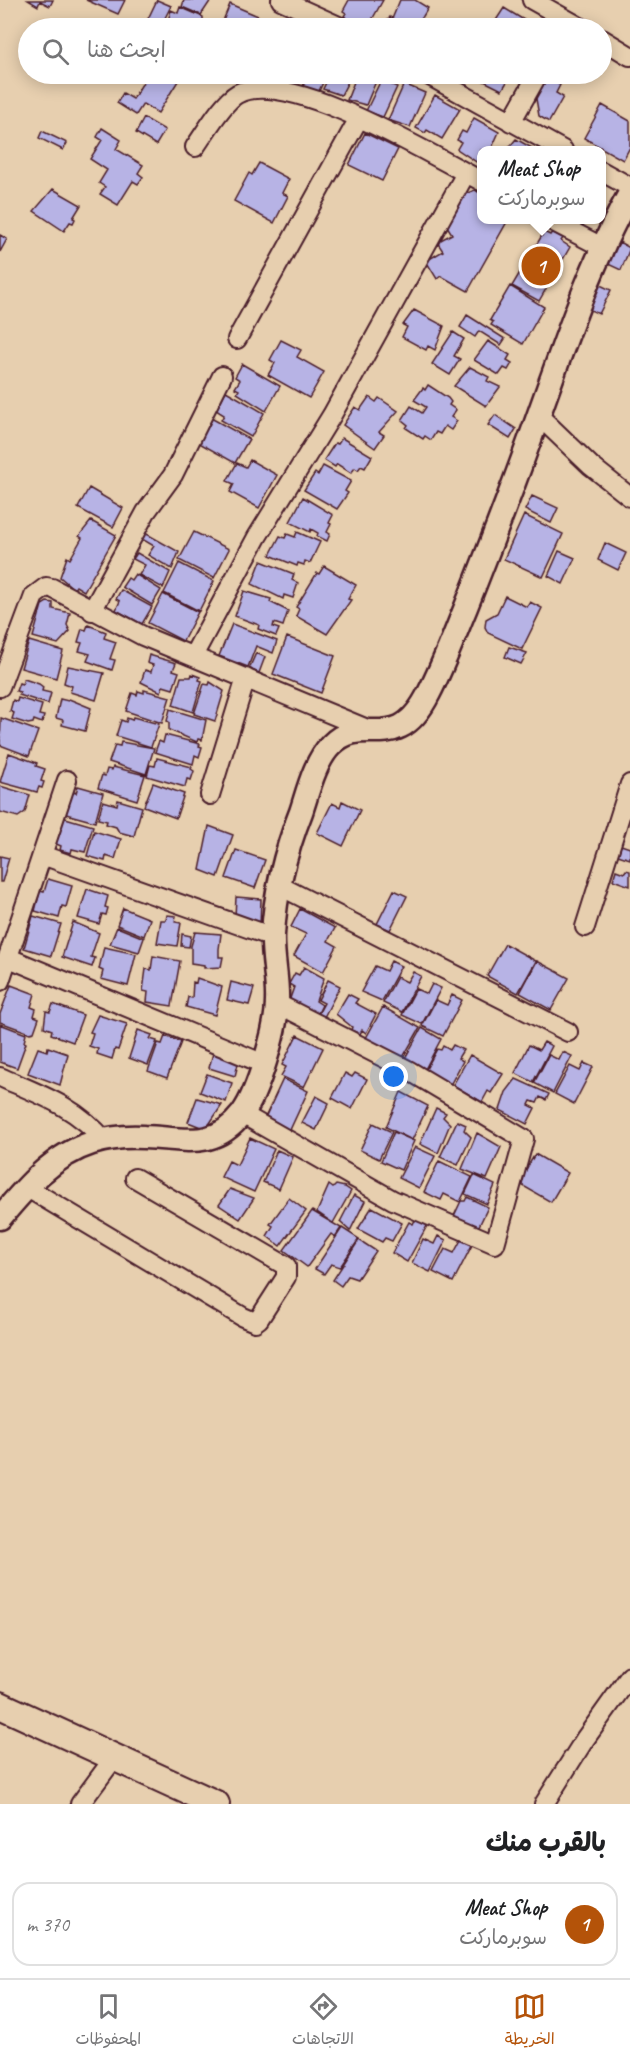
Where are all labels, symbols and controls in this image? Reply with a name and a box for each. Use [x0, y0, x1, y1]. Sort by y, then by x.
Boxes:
search box [18, 18, 612, 84]
icon: search [39, 35, 72, 68]
text: ابحث هنا [87, 36, 166, 64]
popup [477, 146, 606, 224]
text: Meat Shop [498, 155, 580, 183]
text: سوبرماركت [498, 186, 585, 211]
pin: 1 [522, 244, 560, 288]
your location [379, 1062, 408, 1091]
text: بالقرب منك [486, 1826, 606, 1859]
text: Meat Shop [465, 1894, 547, 1922]
text: 370 m [26, 1912, 69, 1937]
text: 1 [580, 1912, 589, 1937]
text: سوبرماركت [459, 1925, 547, 1950]
tab: المحفوظات [75, 1990, 141, 2053]
tab: الاتجاهات [292, 1990, 354, 2053]
tab: الخريطة [505, 1990, 555, 2053]

